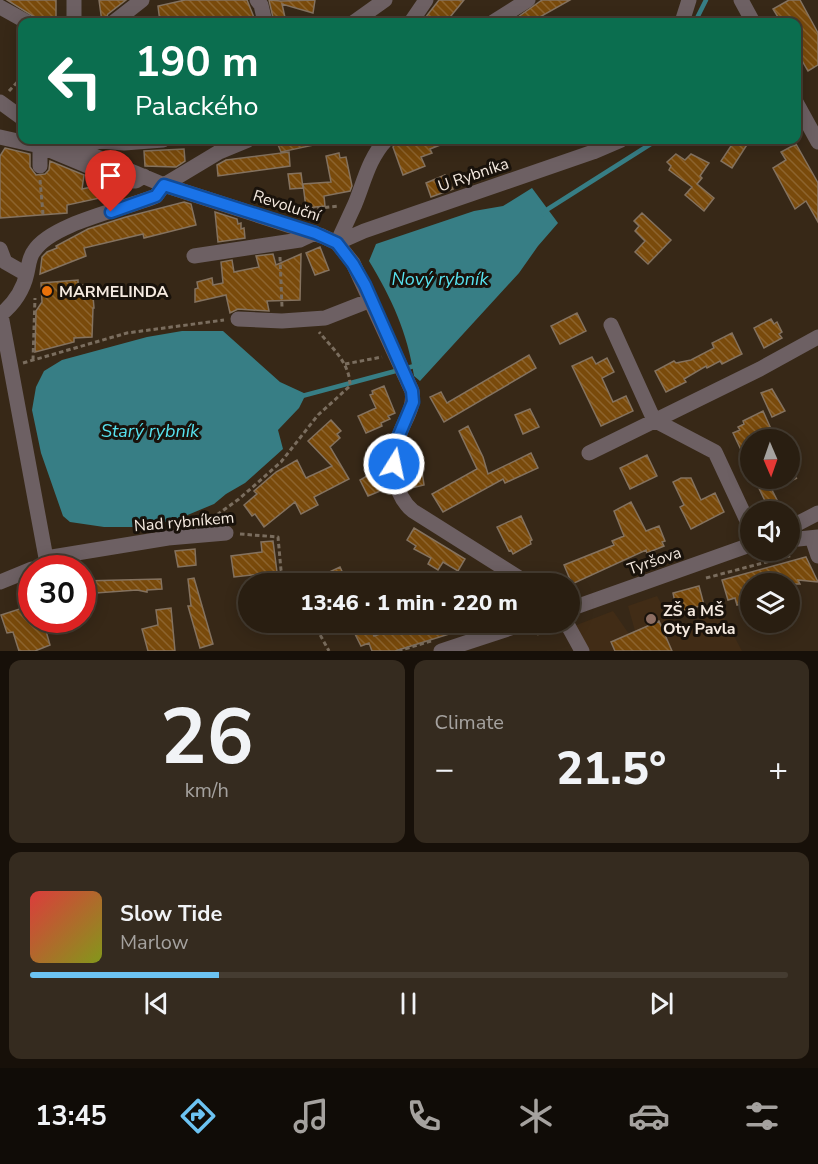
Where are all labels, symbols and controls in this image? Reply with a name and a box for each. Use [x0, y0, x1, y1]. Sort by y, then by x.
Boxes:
text: 190 m [135, 34, 259, 91]
icon: left [36, 42, 114, 120]
text: Palackého [135, 88, 258, 125]
pin [85, 150, 136, 212]
street label: U Rybníka [435, 153, 512, 197]
icon: arrive [94, 159, 127, 192]
street label: Revoluční [250, 185, 325, 228]
water label: Nový rybník [391, 267, 490, 291]
place label: MARMELINDA [59, 281, 169, 303]
marker: MARMELINDA [40, 284, 54, 298]
water label: Starý rybník [101, 419, 200, 443]
north arrow [740, 429, 800, 489]
map controls [740, 429, 800, 633]
position arrow [362, 432, 426, 496]
button: sound [740, 501, 800, 561]
street label: Nad rybníkem [133, 507, 235, 537]
street label: Tyršova [625, 542, 684, 580]
speed limit sign: 30 [18, 555, 96, 633]
button: layers [740, 573, 800, 633]
text: 13:46 · 1 min · 220 m [300, 588, 518, 618]
place label: ZŠ a MŠ Oty Pavla [663, 600, 736, 640]
marker: ZŠ a MŠ Oty Pavla [644, 612, 658, 626]
text: 26 [160, 684, 254, 791]
text: Climate [435, 709, 504, 736]
text: 21.5° [556, 739, 666, 800]
text: − [435, 747, 454, 792]
text: + [768, 747, 788, 792]
text: km/h [185, 777, 229, 804]
text: Slow Tide [120, 899, 222, 929]
text: Marlow [120, 929, 188, 956]
icon: previous [140, 987, 173, 1020]
icon: pause [392, 987, 425, 1020]
icon: next [645, 987, 678, 1020]
icon: directions [177, 1095, 219, 1137]
icon: music [290, 1095, 332, 1137]
icon: phone [403, 1095, 445, 1137]
icon: climate [515, 1095, 557, 1137]
icon: car [628, 1095, 670, 1137]
icon: filters [741, 1095, 783, 1137]
text: 13:45 [35, 1098, 107, 1135]

